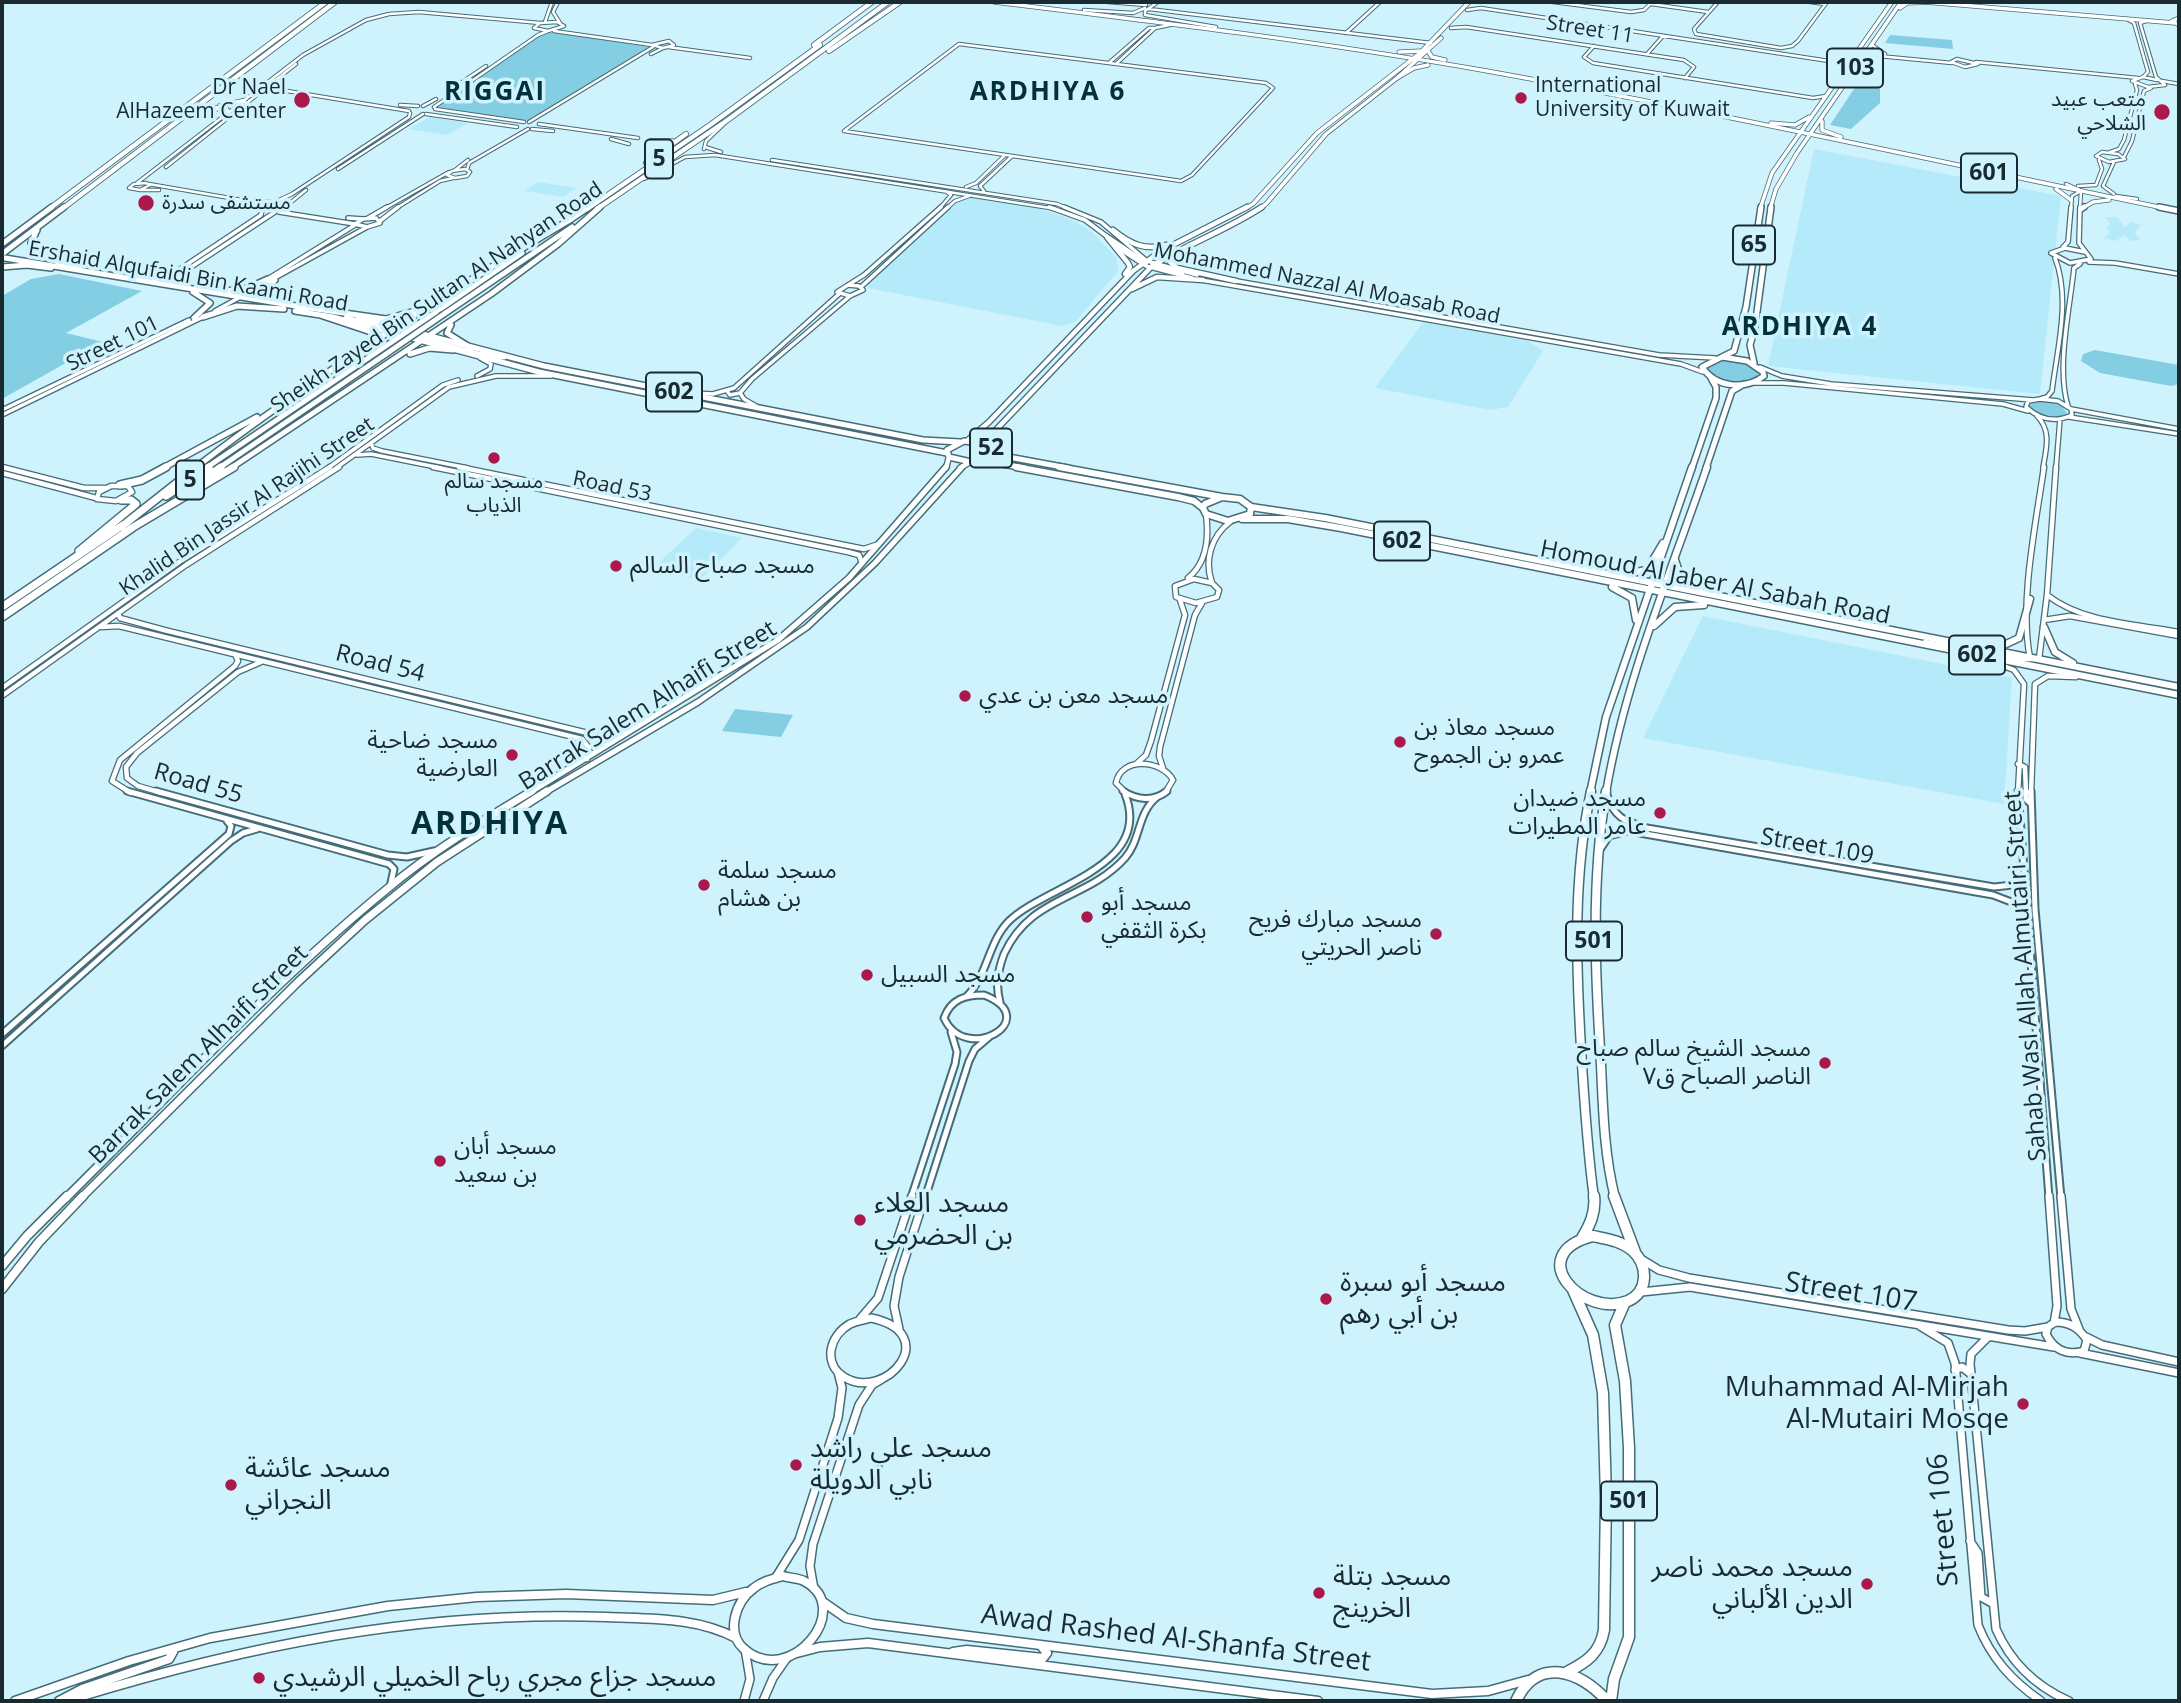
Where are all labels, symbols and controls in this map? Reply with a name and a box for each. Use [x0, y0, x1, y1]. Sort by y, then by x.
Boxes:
street label: Street 11 [1545, 11, 1635, 49]
road number: 103 [1827, 48, 1883, 88]
place label: International University of Kuwait [1535, 73, 1730, 123]
place label: Dr Nael AlHazeem Center [116, 75, 286, 125]
district label: RIGGAI [445, 77, 545, 109]
district label: ARDHIYA 6 [971, 77, 1125, 109]
place label: متعب عبيد الشلاحي [2051, 87, 2146, 137]
marker: Dr Nael AlHazeem Center [292, 90, 312, 110]
marker: International University of Kuwait [1513, 90, 1529, 106]
marker: متعب عبيد الشلاحي [2152, 102, 2172, 122]
road number: 5 [645, 140, 673, 178]
road number: 601 [1961, 154, 2017, 192]
street label: Sheikh Zayed Bin Sultan Al Nahyan Road [266, 177, 608, 419]
place label: مستشفى سدرة [162, 190, 291, 216]
marker: مستشفى سدرة [136, 193, 156, 213]
road number: 65 [1733, 226, 1775, 264]
street label: Ershaid Alqufaidi Bin Kaami Road [26, 236, 350, 318]
street label: Mohammed Nazzal Al Moasab Road [1152, 238, 1502, 330]
street label: Street 101 [62, 311, 164, 377]
district label: ARDHIYA 4 [1723, 312, 1877, 344]
road number: 602 [646, 372, 702, 412]
street label: Khalid Bin Jassir Al Rajihi Street [115, 412, 379, 602]
road number: 52 [970, 428, 1012, 468]
marker: مسجد سالم الذياب [486, 450, 502, 466]
road number: 5 [176, 460, 204, 500]
street label: Road 53 [570, 466, 654, 508]
place label: مسجد سالم الذياب [445, 469, 543, 519]
road number: 602 [1374, 522, 1430, 561]
street label: Homoud Al Jaber Al Sabah Road [1537, 535, 1893, 631]
place label: مسجد صباح السالم [630, 552, 815, 580]
marker: مسجد صباح السالم [608, 558, 624, 574]
street label: Barrak Salem Alhaifi Street [514, 615, 782, 797]
road number: 602 [1949, 636, 2005, 674]
street label: Road 54 [332, 639, 428, 689]
place label: مسجد معن بن عدي [979, 682, 1168, 710]
marker: مسجد معن بن عدي [957, 688, 973, 704]
place label: مسجد معاذ بن عمرو بن الجموح [1414, 714, 1564, 770]
place label: مسجد ضاحية العارضية [367, 727, 498, 783]
marker: مسجد معاذ بن عمرو بن الجموح [1392, 734, 1408, 750]
marker: مسجد ضاحية العارضية [504, 747, 520, 763]
street label: Road 55 [150, 758, 246, 810]
place label: مسجد ضيدان عامر المطيرات [1508, 785, 1646, 841]
street label: Sahab Wasl Allah Almutairi Street [1999, 790, 2053, 1162]
marker: مسجد ضيدان عامر المطيرات [1652, 805, 1668, 821]
district label: ARDHIYA [412, 806, 568, 844]
street label: Street 109 [1758, 823, 1876, 871]
place label: مسجد سلمة بن هشام [718, 857, 837, 913]
marker: مسجد سلمة بن هشام [696, 877, 712, 893]
place label: مسجد أبو بكرة الثقفي [1101, 889, 1206, 945]
place label: مسجد مبارك فريح ناصر الحريتي [1249, 906, 1422, 962]
marker: مسجد أبو بكرة الثقفي [1079, 909, 1095, 925]
road number: 501 [1566, 922, 1622, 960]
marker: مسجد مبارك فريح ناصر الحريتي [1428, 926, 1444, 942]
street label: Barrak Salem Alhaifi Street [84, 940, 314, 1170]
place label: مسجد السبيل [881, 961, 1015, 989]
marker: مسجد السبيل [859, 967, 875, 983]
place label: مسجد الشيخ سالم صباح الناصر الصباح ق٧ [1577, 1035, 1811, 1091]
marker: مسجد الشيخ سالم صباح الناصر الصباح ق٧ [1817, 1055, 1833, 1071]
place label: مسجد أبان بن سعيد [454, 1133, 557, 1189]
marker: مسجد أبان بن سعيد [432, 1153, 448, 1169]
place label: مسجد العلاء بن الحضرمي [874, 1187, 1013, 1253]
marker: مسجد العلاء بن الحضرمي [852, 1212, 868, 1228]
place label: مسجد أبو سبرة بن أبي رهم [1340, 1266, 1506, 1332]
street label: Street 107 [1782, 1266, 1920, 1320]
marker: مسجد أبو سبرة بن أبي رهم [1318, 1291, 1334, 1307]
place label: Muhammad Al-Mirjah Al-Mutairi Mosqe [1725, 1371, 2009, 1437]
marker: Muhammad Al-Mirjah Al-Mutairi Mosqe [2015, 1396, 2031, 1412]
place label: مسجد علي راشد نابي الدويلة [810, 1432, 992, 1498]
place label: مسجد عائشة النجراني [245, 1452, 391, 1518]
street label: Street 106 [1921, 1452, 1967, 1588]
marker: مسجد علي راشد نابي الدويلة [788, 1457, 804, 1473]
marker: مسجد عائشة النجراني [223, 1477, 239, 1493]
road number: 501 [1601, 1482, 1657, 1520]
place label: مسجد محمد ناصر الدين الألباني [1652, 1551, 1853, 1617]
place label: مسجد بتلة الخرينج [1333, 1560, 1451, 1626]
marker: مسجد محمد ناصر الدين الألباني [1859, 1576, 1875, 1592]
marker: مسجد بتلة الخرينج [1311, 1585, 1327, 1601]
street label: Awad Rashed Al-Shanfa Street [979, 1598, 1373, 1680]
place label: مسجد جزاع مجري رباح الخميلي الرشيدي [273, 1661, 716, 1695]
marker: مسجد جزاع مجري رباح الخميلي الرشيدي [251, 1670, 267, 1686]

